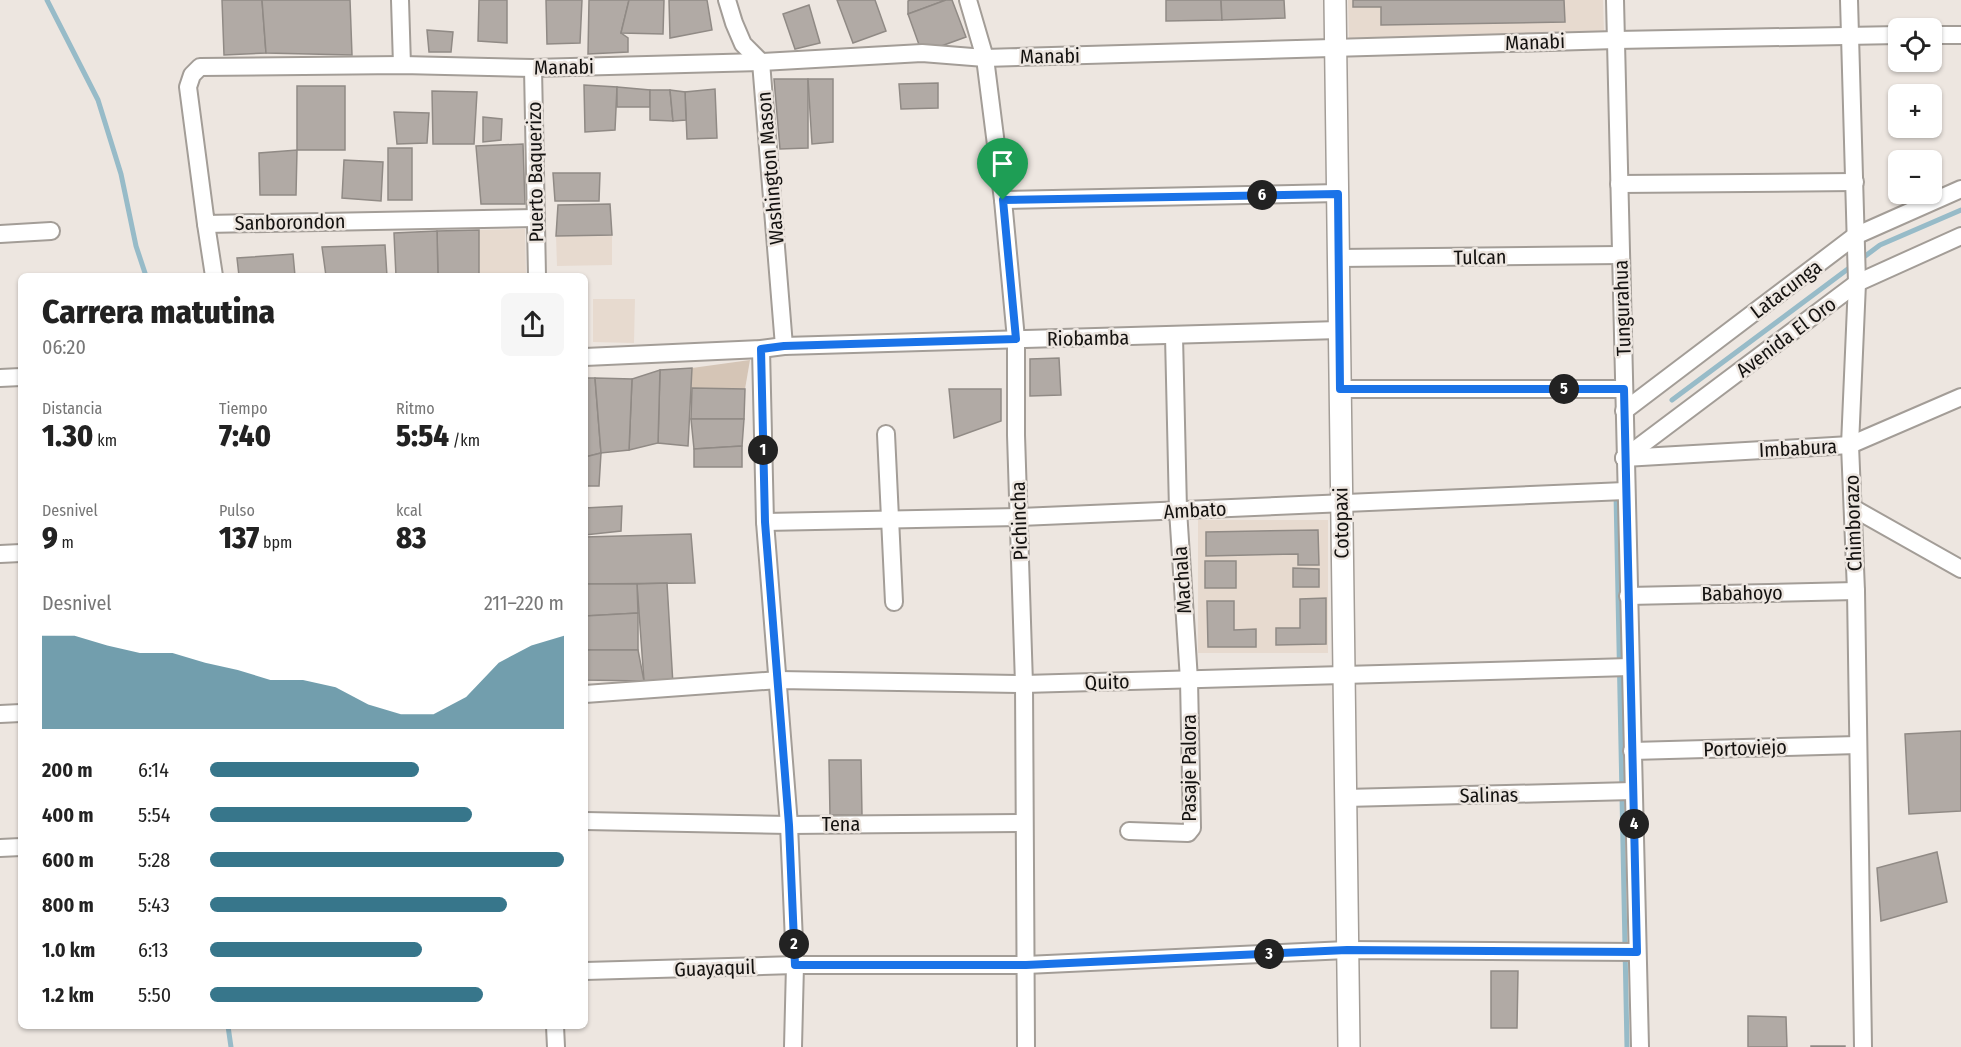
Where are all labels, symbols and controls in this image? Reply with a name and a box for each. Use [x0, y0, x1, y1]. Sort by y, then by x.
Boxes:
map controls [1888, 18, 1942, 204]
button: locate [1888, 18, 1942, 72]
street label: Manabi [1505, 29, 1565, 55]
street label: Manabi [1020, 43, 1080, 69]
street label: Manabi [534, 54, 594, 80]
button: + [1888, 84, 1942, 138]
street label: Washington Mason [751, 90, 789, 246]
street label: Puerto Baquerizo [522, 101, 548, 243]
pin [977, 138, 1028, 200]
icon: arrive [986, 147, 1019, 180]
button: − [1888, 150, 1942, 204]
pin: 6 [1247, 180, 1277, 210]
text: 6 [1258, 185, 1266, 204]
street label: Sanborondon [234, 209, 346, 235]
street label: Tulcan [1453, 245, 1507, 269]
street label: Latacunga [1746, 254, 1826, 324]
street label: Tungurahua [1608, 260, 1636, 356]
text: Carrera matutina [42, 292, 275, 332]
street label: Avenida El Oro [1731, 292, 1841, 382]
button: share [501, 293, 564, 356]
street label: Riobamba [1047, 325, 1129, 351]
text: 06:20 [42, 335, 86, 359]
pin: 5 [1549, 374, 1579, 404]
text: 5 [1560, 379, 1568, 398]
text: Distancia [42, 399, 102, 418]
text: Tiempo [219, 399, 268, 418]
text: Ritmo [396, 399, 435, 418]
text: 1.30 [42, 418, 93, 454]
text: 7:40 [219, 418, 271, 454]
text: 5:54 [396, 418, 449, 454]
text: km [93, 431, 117, 450]
text: /km [449, 431, 480, 450]
street label: Imbabura [1758, 434, 1838, 462]
pin: 1 [748, 435, 778, 465]
text: 1 [760, 440, 766, 459]
street label: Chimborazo [1839, 474, 1867, 572]
street label: Pichincha [1006, 481, 1032, 561]
street label: Cotopaxi [1328, 487, 1354, 559]
street label: Ambato [1163, 496, 1227, 524]
text: Desnivel [42, 501, 98, 520]
text: Pulso [219, 501, 255, 520]
text: kcal [396, 501, 422, 520]
text: 9 [42, 520, 58, 556]
text: 137 [219, 520, 259, 556]
text: 83 [396, 520, 427, 556]
text: m [58, 533, 74, 552]
text: bpm [259, 533, 292, 552]
street label: Machala [1168, 545, 1196, 615]
street label: Babahoyo [1701, 580, 1783, 606]
text: Desnivel [42, 591, 112, 615]
text: 211–220 m [484, 591, 564, 615]
street label: Quito [1084, 669, 1130, 695]
street label: Pasaje Palora [1177, 714, 1201, 822]
street label: Portoviejo [1703, 735, 1787, 761]
text: 200 m [42, 758, 93, 782]
text: 6:14 [138, 758, 169, 782]
street label: Salinas [1459, 782, 1519, 808]
text: 400 m [42, 803, 94, 827]
text: 5:54 [138, 803, 170, 827]
pin: 4 [1619, 809, 1649, 839]
street label: Tena [822, 812, 860, 836]
text: 4 [1630, 814, 1638, 833]
text: 600 m [42, 848, 94, 872]
text: 5:28 [138, 848, 170, 872]
text: 800 m [42, 893, 94, 917]
text: 5:43 [138, 893, 170, 917]
pin: 2 [779, 929, 809, 959]
text: 2 [790, 934, 798, 953]
text: 1.0 km [42, 938, 95, 962]
text: 6:13 [138, 938, 168, 962]
pin: 3 [1254, 939, 1284, 969]
text: 3 [1265, 944, 1273, 963]
street label: Guayaquil [674, 955, 756, 981]
text: 1.2 km [42, 983, 94, 1007]
text: 5:50 [138, 983, 171, 1007]

